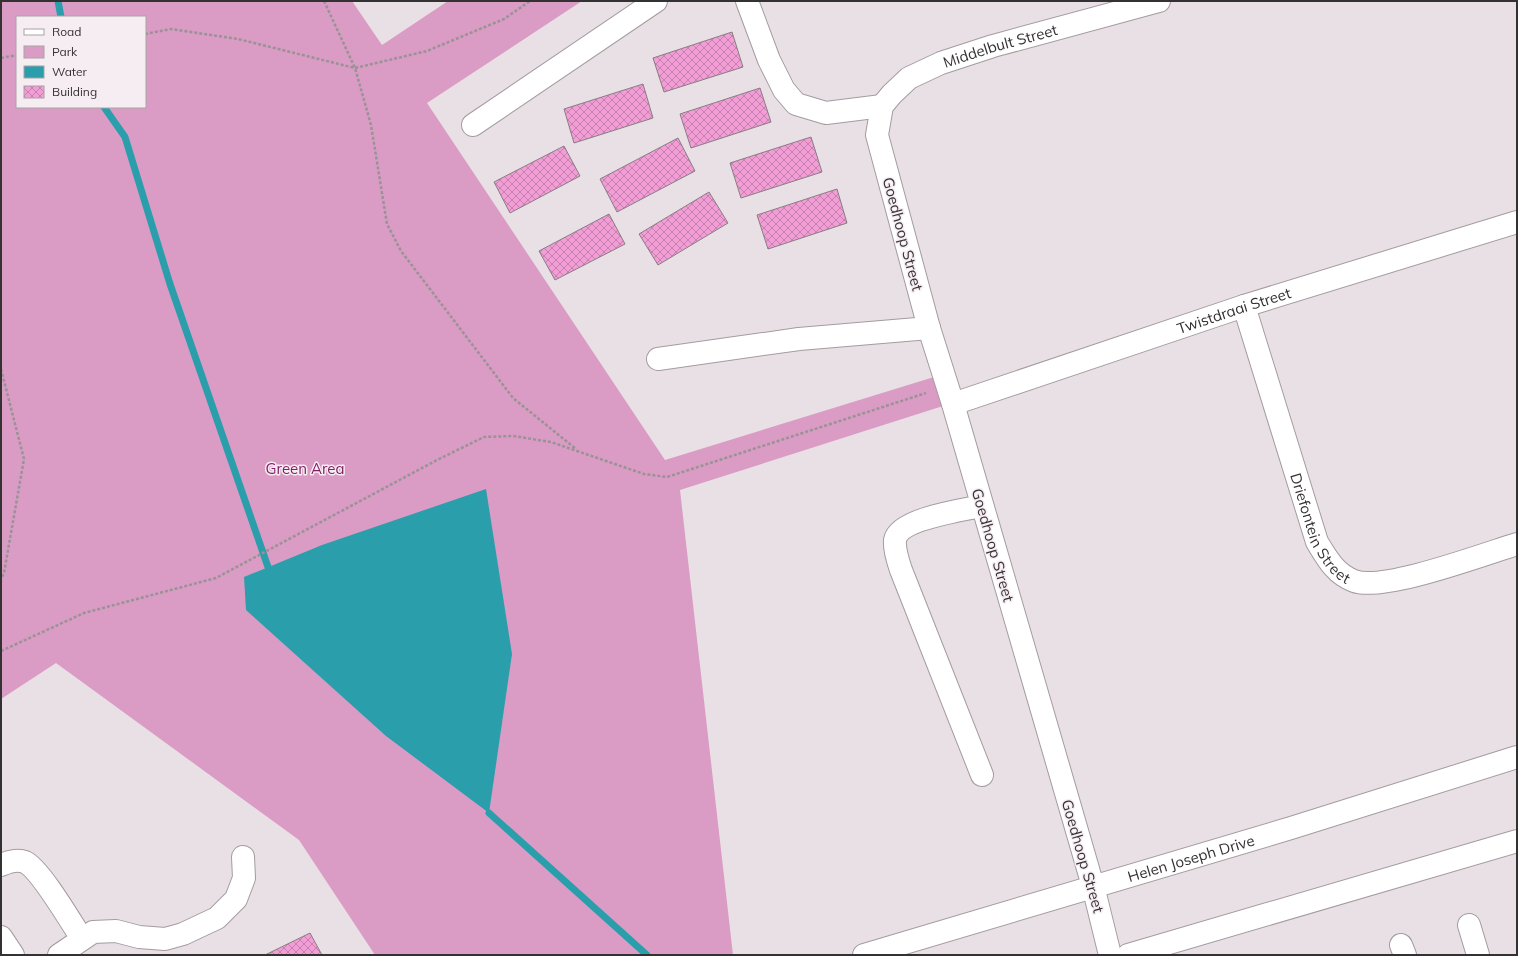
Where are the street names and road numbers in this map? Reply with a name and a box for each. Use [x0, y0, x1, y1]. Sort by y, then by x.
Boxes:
street label: Middelbult Street [941, 20, 1059, 71]
street label: Goedhoop Street [879, 175, 927, 293]
street label: Twistdraai Street [1174, 283, 1293, 337]
street label: Driefontein Street [1287, 470, 1354, 587]
street label: Goedhoop Street [968, 486, 1018, 604]
street label: Goedhoop Street [1058, 797, 1108, 915]
street label: Helen Joseph Drive [1125, 830, 1256, 886]

